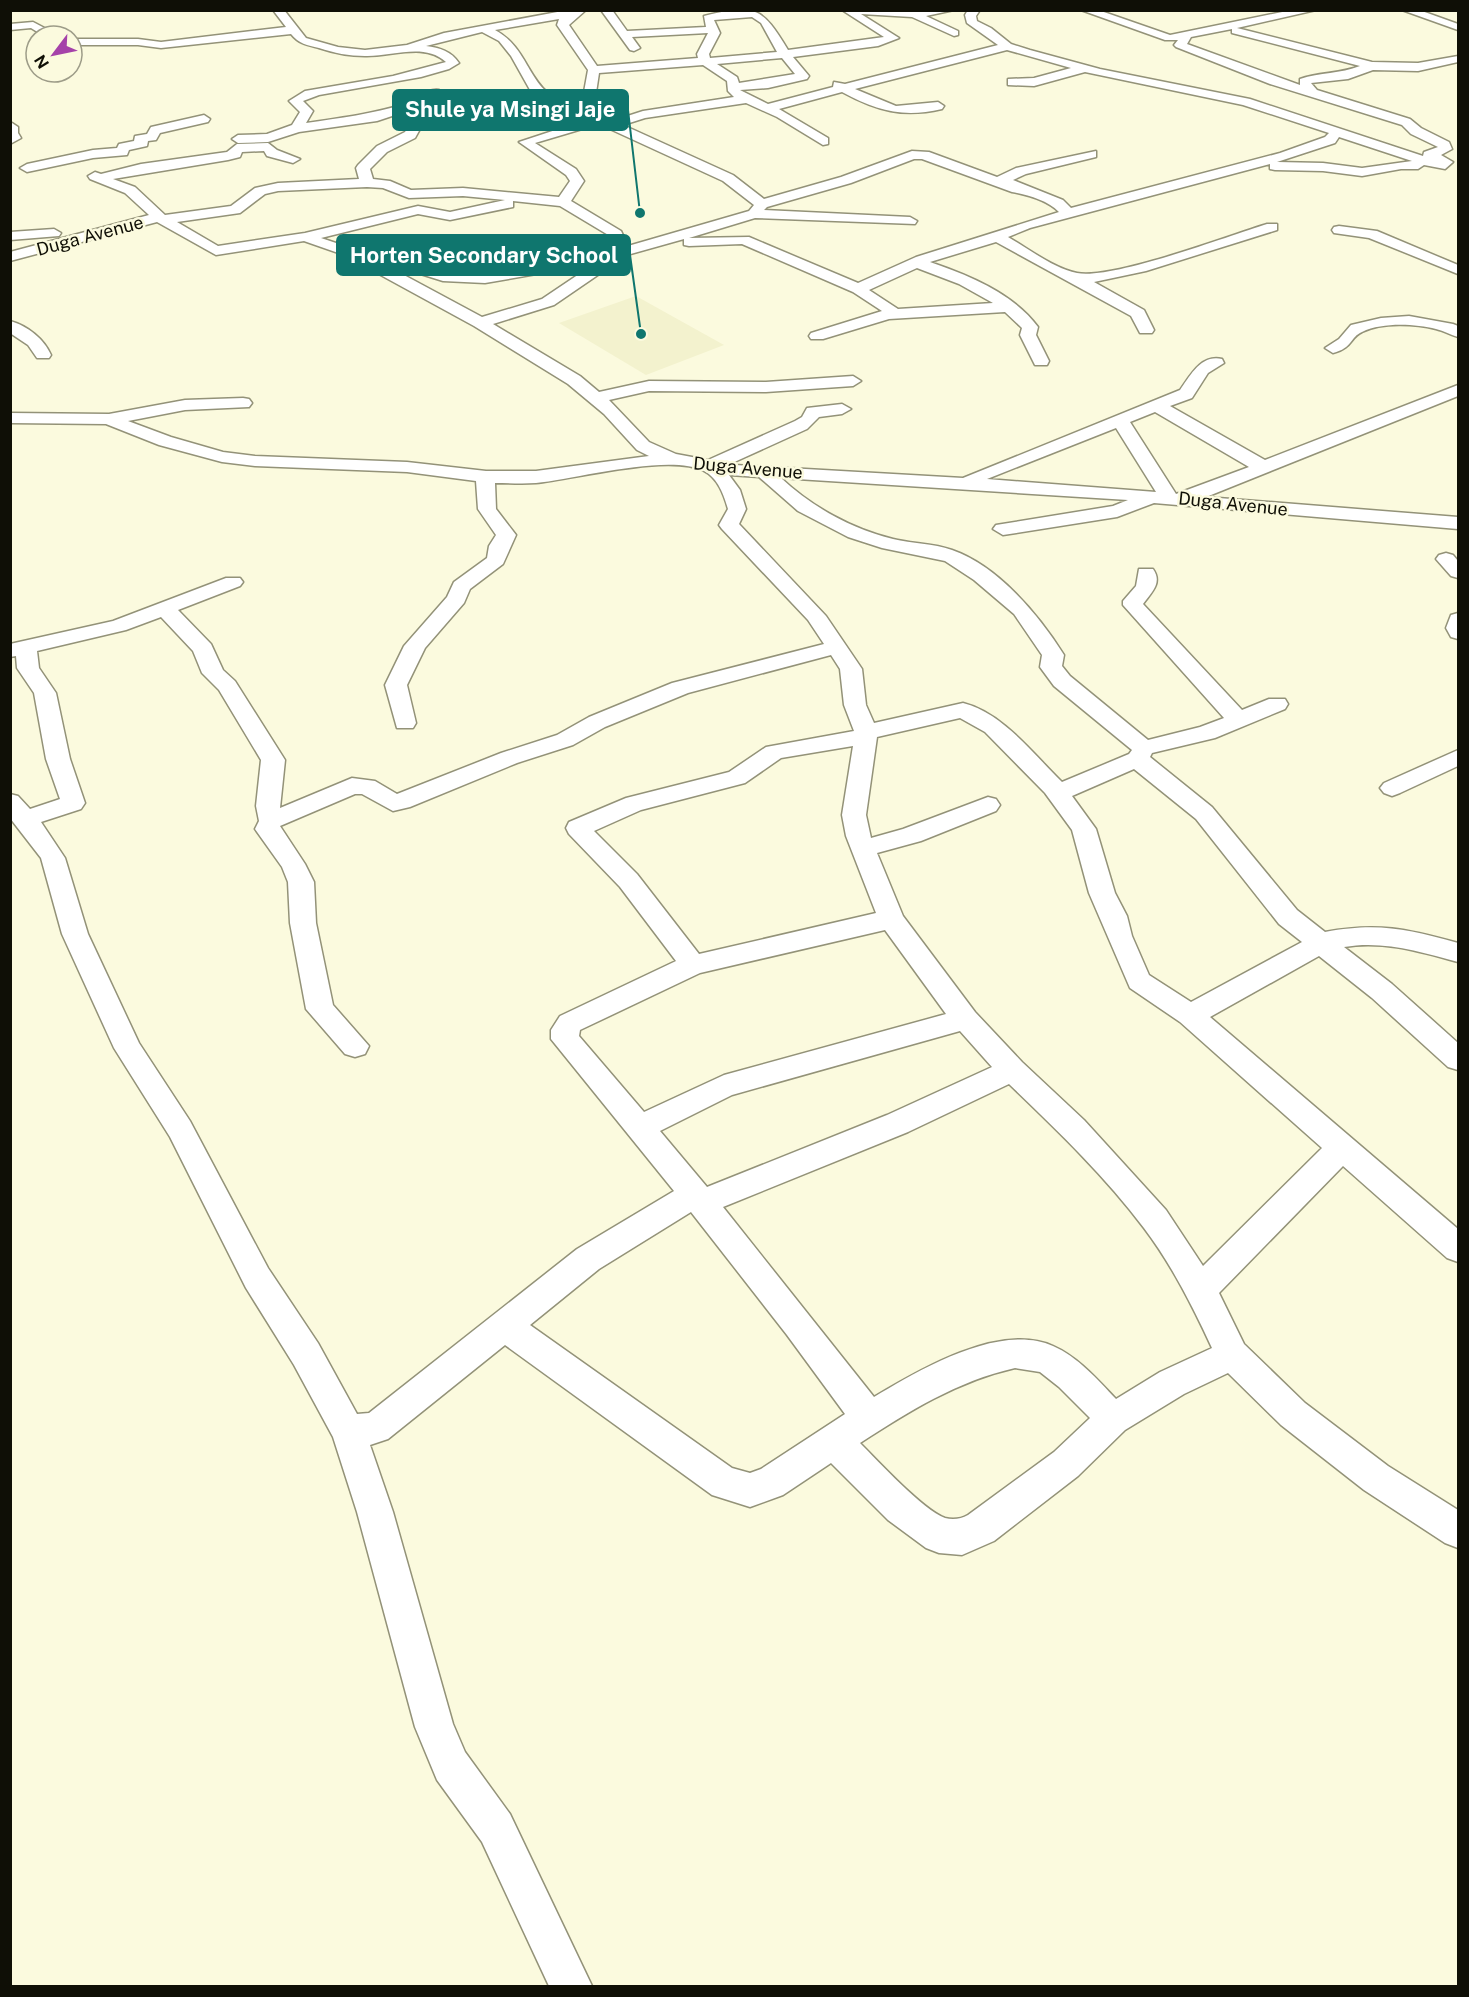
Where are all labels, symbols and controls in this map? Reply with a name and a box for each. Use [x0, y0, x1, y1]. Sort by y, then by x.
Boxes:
north arrow [24, 24, 84, 84]
text: N [30, 51, 53, 72]
callout: Shule ya Msingi Jaje [393, 90, 628, 130]
text: Shule ya Msingi Jaje [405, 96, 615, 122]
street label: Duga Avenue [34, 211, 146, 260]
callout: Horten Secondary School [337, 235, 630, 275]
text: Horten Secondary School [350, 242, 618, 268]
street label: Duga Avenue [692, 452, 804, 483]
street label: Duga Avenue [1177, 487, 1289, 520]

